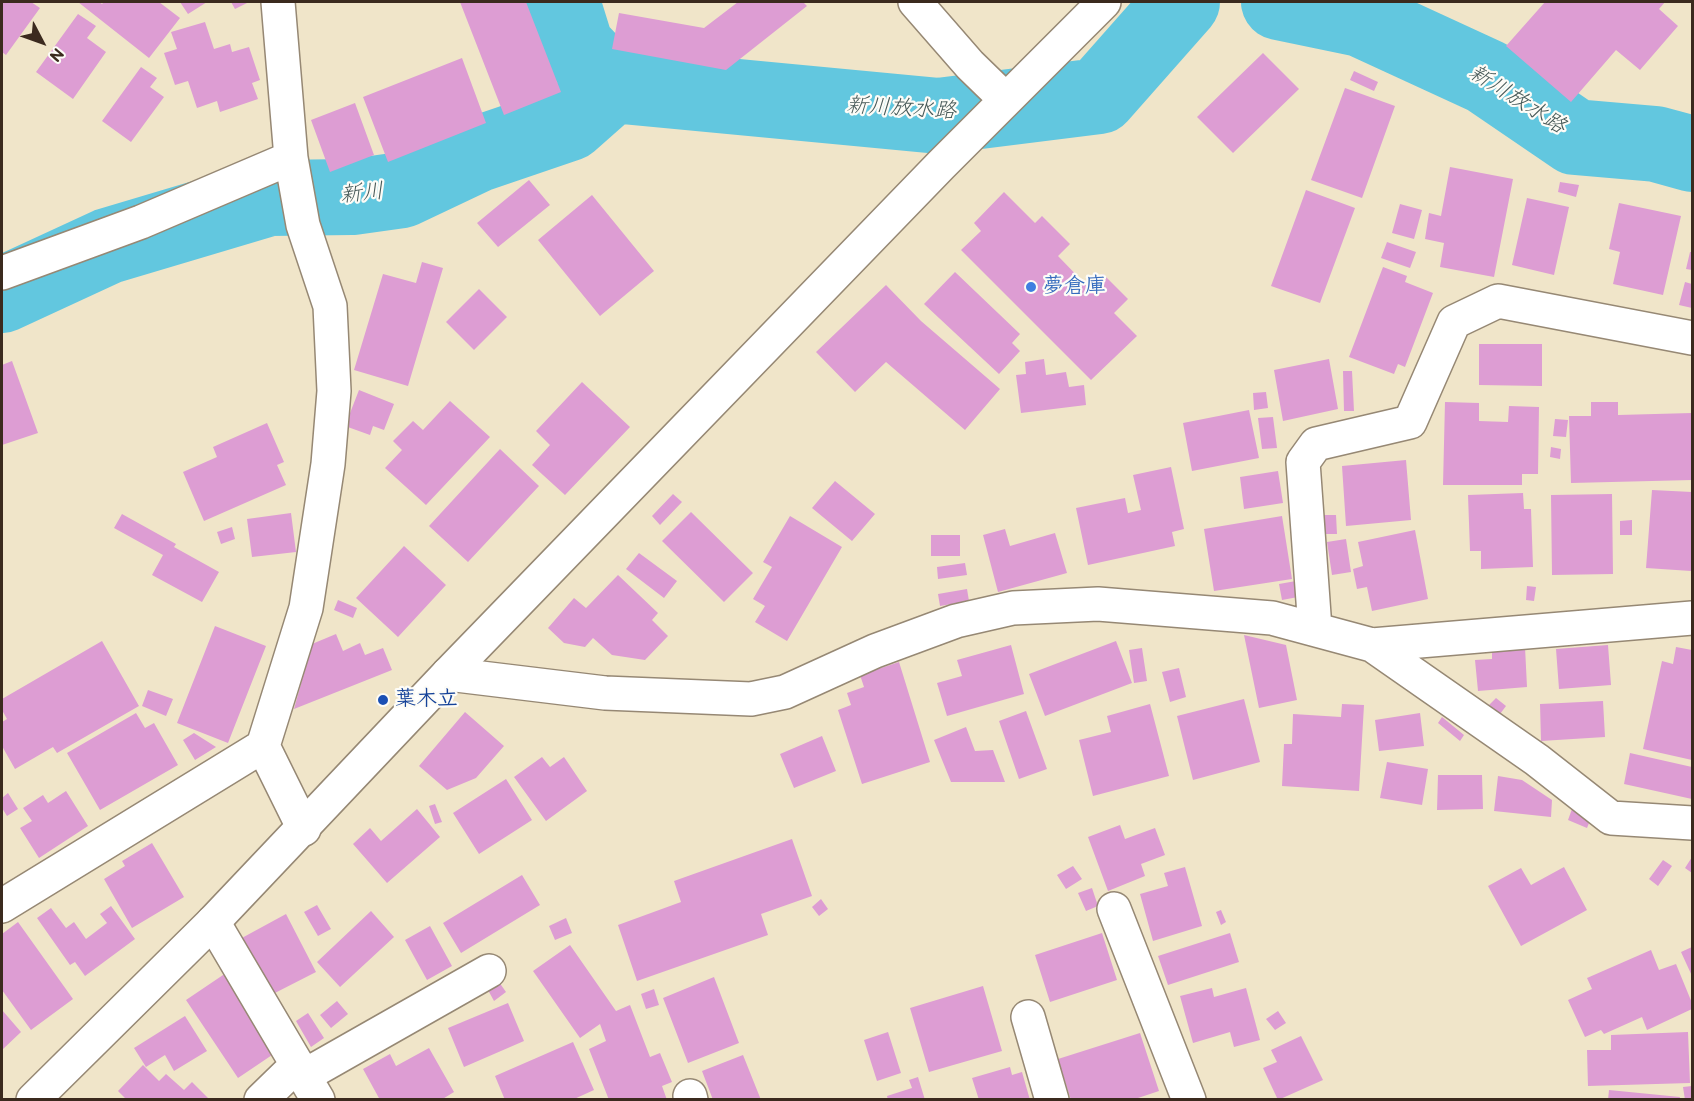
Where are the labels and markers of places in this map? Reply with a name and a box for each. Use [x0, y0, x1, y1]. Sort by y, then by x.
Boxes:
place label: 夢倉庫 [1043, 274, 1106, 300]
marker: 夢倉庫 [1024, 280, 1038, 294]
place label: 葉木立 [395, 687, 458, 713]
marker: 葉木立 [376, 693, 390, 707]

